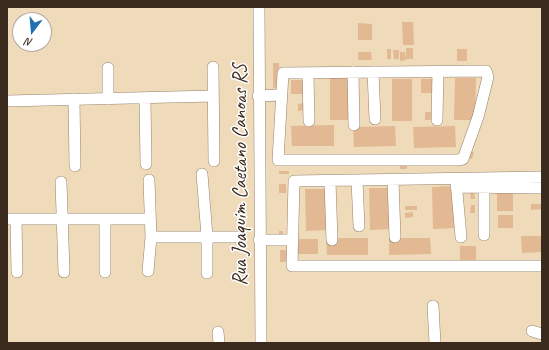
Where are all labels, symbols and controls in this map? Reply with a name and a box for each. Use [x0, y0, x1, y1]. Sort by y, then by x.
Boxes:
north arrow [12, 12, 52, 52]
text: N [24, 35, 34, 50]
street label: Rua Joaquim Caetano Canoas RS [229, 64, 253, 286]

